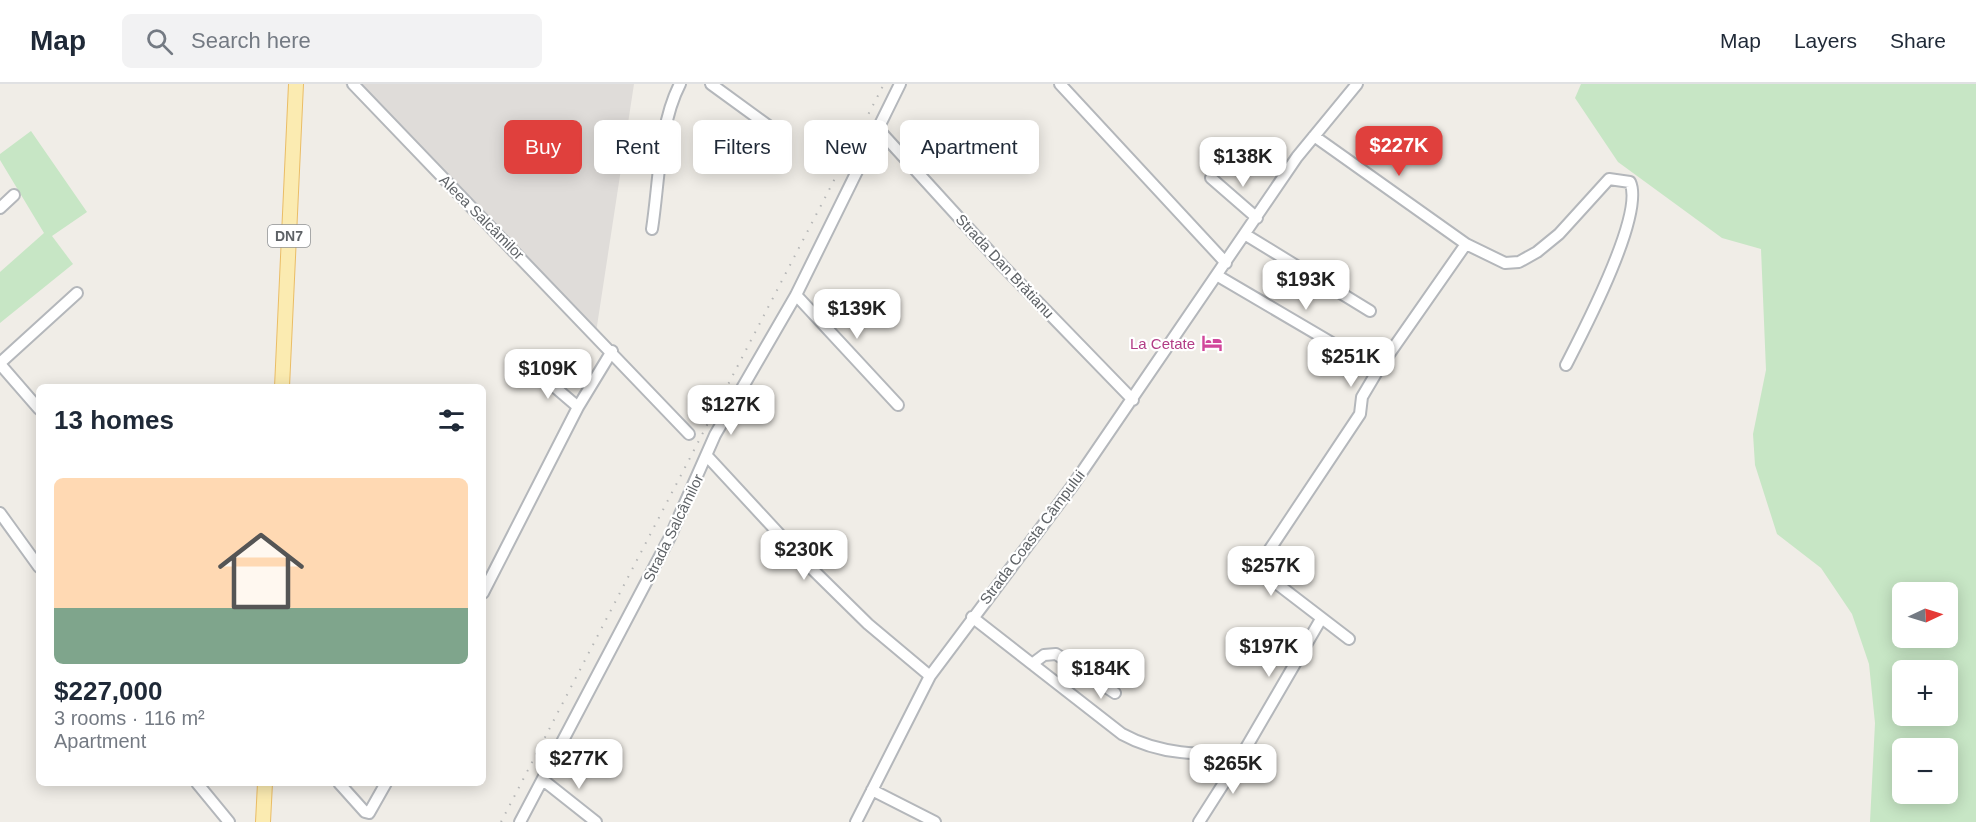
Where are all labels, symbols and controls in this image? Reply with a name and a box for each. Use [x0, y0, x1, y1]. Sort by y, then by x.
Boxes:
search box [122, 14, 542, 68]
text: Map [30, 25, 86, 56]
icon: search [143, 25, 176, 58]
text: Search here [191, 28, 311, 53]
text: Map [1720, 29, 1761, 52]
text: Layers [1794, 29, 1857, 52]
text: Share [1890, 29, 1946, 52]
chip: Buy [504, 120, 582, 174]
chip: Rent [594, 120, 681, 174]
chip: Filters [693, 120, 792, 174]
chip: New [804, 120, 888, 174]
chip: Apartment [900, 120, 1039, 174]
pin: $227K [1357, 126, 1441, 177]
text: $227K [1370, 134, 1428, 156]
pin: $138K [1201, 137, 1285, 188]
text: $138K [1214, 145, 1272, 167]
street label: Aleea Salcâmilor [436, 171, 528, 263]
street label: Strada Dan Brătianu [952, 210, 1058, 322]
road number: DN7 [268, 225, 310, 247]
pin: $193K [1264, 260, 1348, 311]
text: $193K [1277, 268, 1335, 290]
pin: $139K [815, 289, 899, 340]
text: $139K [828, 297, 886, 319]
hotel icon: La Cetate [1200, 331, 1224, 355]
place label: La Cetate [1130, 335, 1195, 352]
pin: $251K [1309, 337, 1393, 388]
text: $251K [1322, 345, 1380, 367]
pin: $109K [506, 349, 590, 400]
text: $109K [519, 357, 577, 379]
pin: $127K [689, 385, 773, 436]
text: $127K [702, 393, 760, 415]
icon: filters [435, 404, 468, 437]
text: 13 homes [54, 405, 174, 435]
street label: Strada Coasta Câmpului [976, 467, 1088, 607]
street label: Strada Salcâmilor [639, 471, 707, 585]
icon: home [207, 517, 315, 625]
pin: $230K [762, 530, 846, 581]
text: $230K [775, 538, 833, 560]
pin: $257K [1229, 546, 1313, 597]
text: $257K [1242, 554, 1300, 576]
north arrow [1892, 582, 1958, 648]
map controls [1892, 582, 1958, 804]
pin: $197K [1227, 627, 1311, 678]
text: $197K [1240, 635, 1298, 657]
pin: $184K [1059, 649, 1143, 700]
text: $184K [1072, 657, 1130, 679]
button: + [1892, 660, 1958, 726]
text: $227,000 [54, 676, 162, 706]
text: 3 rooms · 116 m² [54, 707, 205, 729]
text: Apartment [54, 730, 146, 752]
button: − [1892, 738, 1958, 804]
pin: $277K [537, 739, 621, 790]
pin: $265K [1191, 744, 1275, 795]
text: $277K [550, 747, 608, 769]
text: $265K [1204, 752, 1262, 774]

